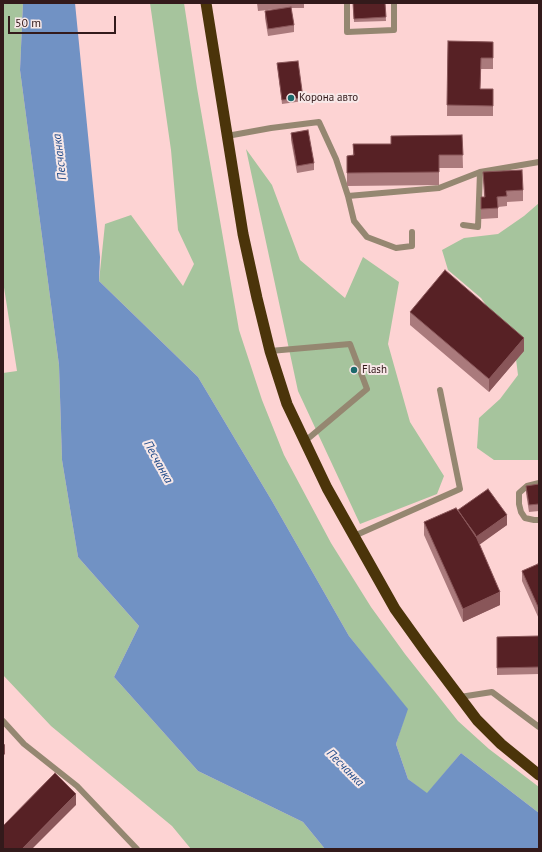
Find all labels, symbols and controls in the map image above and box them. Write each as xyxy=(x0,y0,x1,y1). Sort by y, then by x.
scale bar xyxy=(10,8,118,34)
text: 50 m xyxy=(15,15,41,30)
place label: Корона авто xyxy=(299,91,358,105)
marker: Корона авто xyxy=(286,93,296,103)
water label: Песчанка xyxy=(50,133,70,181)
place label: Flash xyxy=(362,363,387,377)
marker: Flash xyxy=(349,365,359,375)
water label: Песчанка xyxy=(140,438,176,486)
water label: Песчанка xyxy=(323,746,367,790)

